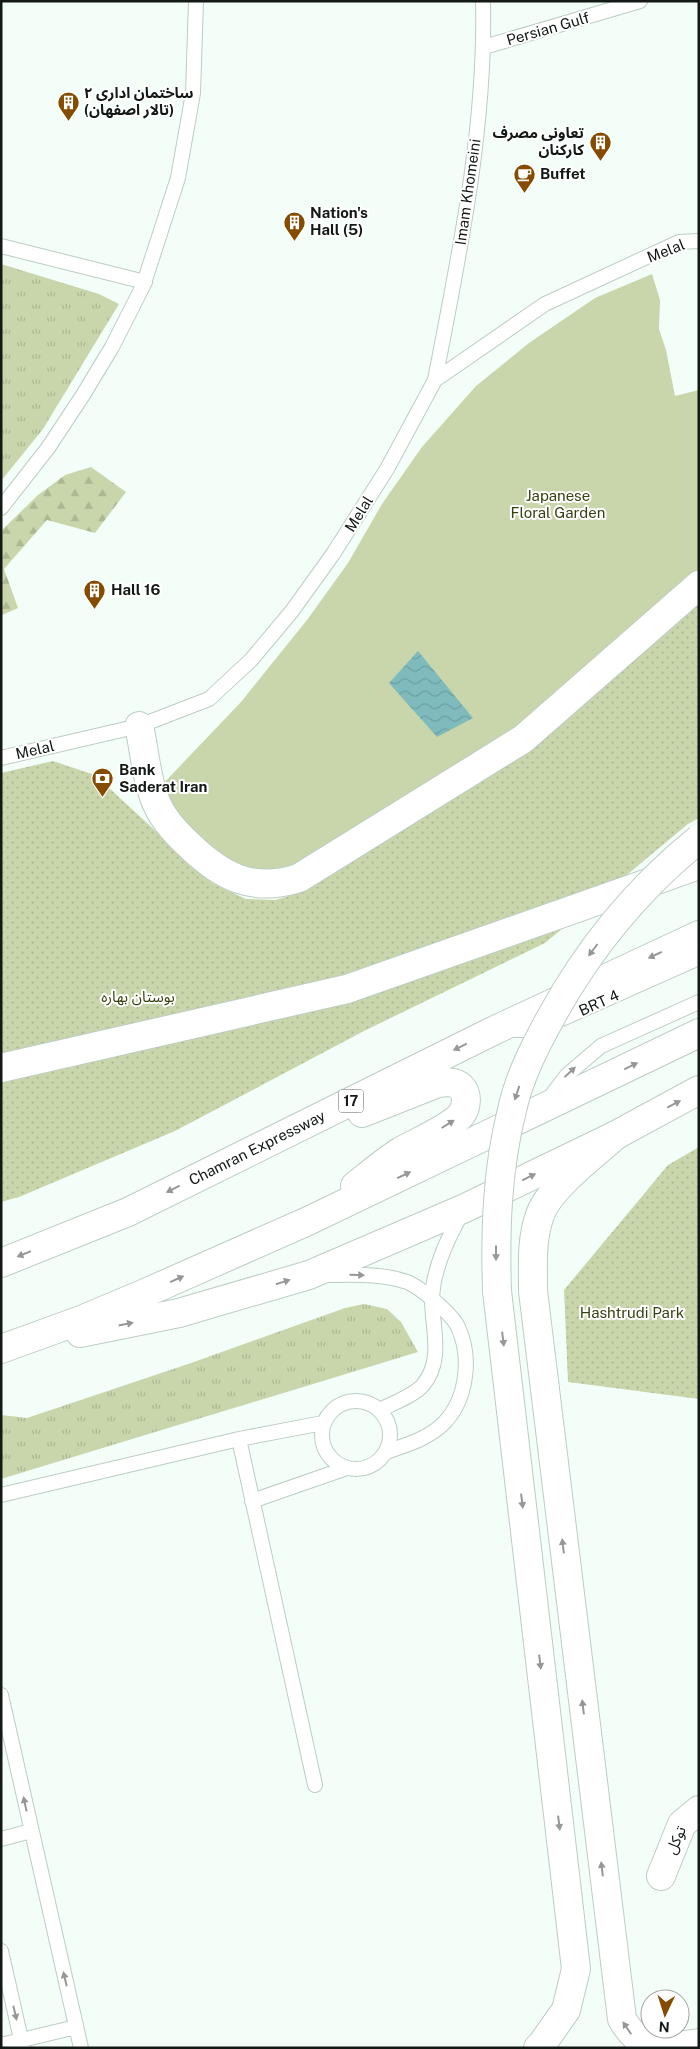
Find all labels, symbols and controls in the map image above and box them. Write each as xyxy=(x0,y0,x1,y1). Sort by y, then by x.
street label: Persian Gulf xyxy=(504,9,591,48)
place label: ساختمان اداری ۲ (تالار اصفهان) xyxy=(84,84,194,119)
building icon: ساختمان اداری ۲ (تالار اصفهان) xyxy=(56,90,80,121)
place label: تعاونی مصرف کارکنان xyxy=(493,124,585,159)
building icon: تعاونی مصرف کارکنان xyxy=(588,130,612,161)
street label: Imam Khomeini xyxy=(452,138,483,246)
cafe icon: Buffet xyxy=(512,162,536,193)
place label: Buffet xyxy=(540,165,586,182)
place label: Nation's Hall (5) xyxy=(310,204,368,238)
building icon: Nation's Hall (5) xyxy=(282,210,306,241)
street label: Melal xyxy=(645,236,687,265)
park label: Japanese Floral Garden xyxy=(511,487,605,521)
street label: Melal xyxy=(341,493,376,535)
building icon: Hall 16 xyxy=(83,578,107,609)
place label: Hall 16 xyxy=(111,581,160,598)
street label: Melal xyxy=(14,737,56,762)
place label: Bank Saderat Iran xyxy=(119,761,208,795)
bank icon: Bank Saderat Iran xyxy=(91,767,115,798)
one-way arrow xyxy=(587,943,598,956)
one-way arrow xyxy=(647,951,662,960)
street label: BRT 4 xyxy=(576,986,622,1019)
park label: بوستان بهاره xyxy=(101,988,175,1006)
one-way arrow xyxy=(453,1044,467,1052)
one-way arrow xyxy=(624,1062,638,1070)
one-way arrow xyxy=(564,1066,576,1078)
one-way arrow xyxy=(512,1086,520,1101)
road number: 17 xyxy=(338,1090,364,1112)
one-way arrow xyxy=(667,1099,681,1108)
street label: Chamran Expressway xyxy=(186,1107,328,1188)
one-way arrow xyxy=(442,1119,455,1129)
one-way arrow xyxy=(397,1171,411,1179)
one-way arrow xyxy=(522,1173,536,1181)
one-way arrow xyxy=(166,1185,180,1193)
one-way arrow xyxy=(492,1246,500,1262)
one-way arrow xyxy=(17,1250,31,1258)
one-way arrow xyxy=(350,1271,366,1279)
one-way arrow xyxy=(170,1275,184,1283)
one-way arrow xyxy=(276,1278,291,1286)
park label: Hashtrudi Park xyxy=(580,1304,684,1321)
one-way arrow xyxy=(119,1319,135,1327)
one-way arrow xyxy=(499,1332,507,1348)
one-way arrow xyxy=(518,1493,526,1509)
one-way arrow xyxy=(559,1538,567,1554)
one-way arrow xyxy=(536,1654,544,1670)
one-way arrow xyxy=(579,1699,587,1715)
one-way arrow xyxy=(21,1796,29,1811)
one-way arrow xyxy=(555,1816,563,1832)
street label: توکل xyxy=(662,1823,690,1857)
one-way arrow xyxy=(598,1860,606,1876)
one-way arrow xyxy=(61,1972,69,1987)
north arrow xyxy=(640,1989,690,2039)
one-way arrow xyxy=(11,2005,19,2020)
text: N xyxy=(658,2019,670,2035)
one-way arrow xyxy=(622,2021,632,2035)

